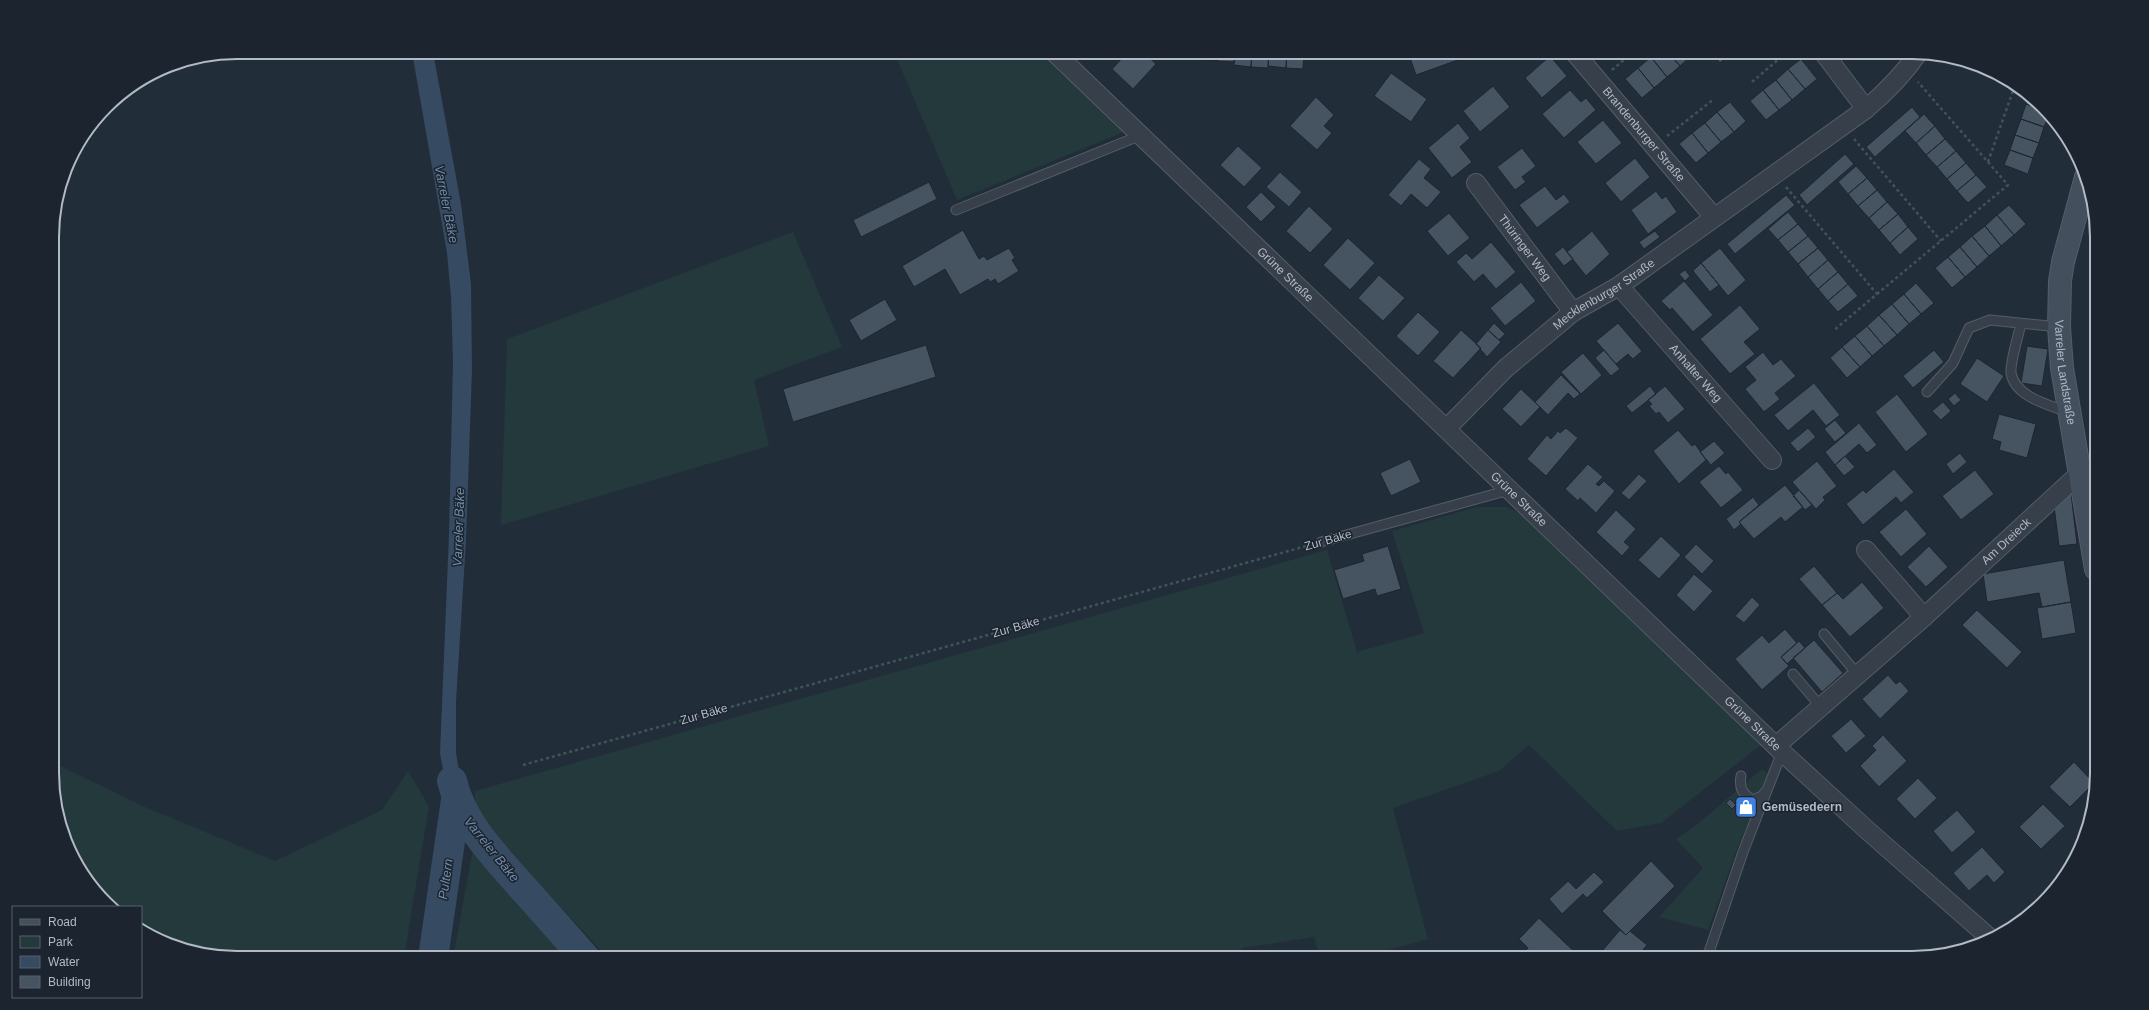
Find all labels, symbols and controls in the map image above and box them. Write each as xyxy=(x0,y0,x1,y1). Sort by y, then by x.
street label: Brandenburger Straße xyxy=(1600,84,1688,185)
water label: Varreler Bäke xyxy=(432,164,461,244)
street label: Thüringer Weg xyxy=(1495,212,1554,284)
street label: Grüne Straße xyxy=(1254,244,1317,305)
street label: Mecklenburger Straße xyxy=(1550,256,1658,333)
street label: Varreler Landstraße xyxy=(2052,320,2079,426)
street label: Anhalter Weg xyxy=(1666,341,1725,405)
street label: Grüne Straße xyxy=(1488,469,1550,530)
water label: Varreler Bäke xyxy=(450,487,467,567)
street label: Am Dreieck xyxy=(1979,514,2034,567)
street label: Zur Bäke xyxy=(1303,526,1354,553)
street label: Zur Bäke xyxy=(991,613,1042,640)
street label: Grüne Straße xyxy=(1721,693,1784,754)
street label: Zur Bäke xyxy=(679,700,730,727)
shop icon: Gemüsedeern xyxy=(1733,794,1759,820)
place label: Gemüsedeern xyxy=(1762,800,1842,814)
water label: Varreler Bäke xyxy=(461,814,522,885)
water label: Pultern xyxy=(435,858,456,901)
legend xyxy=(12,906,142,998)
text: Road xyxy=(48,915,77,929)
text: Park xyxy=(48,935,74,949)
text: Water xyxy=(48,955,80,969)
text: Building xyxy=(48,975,91,989)

